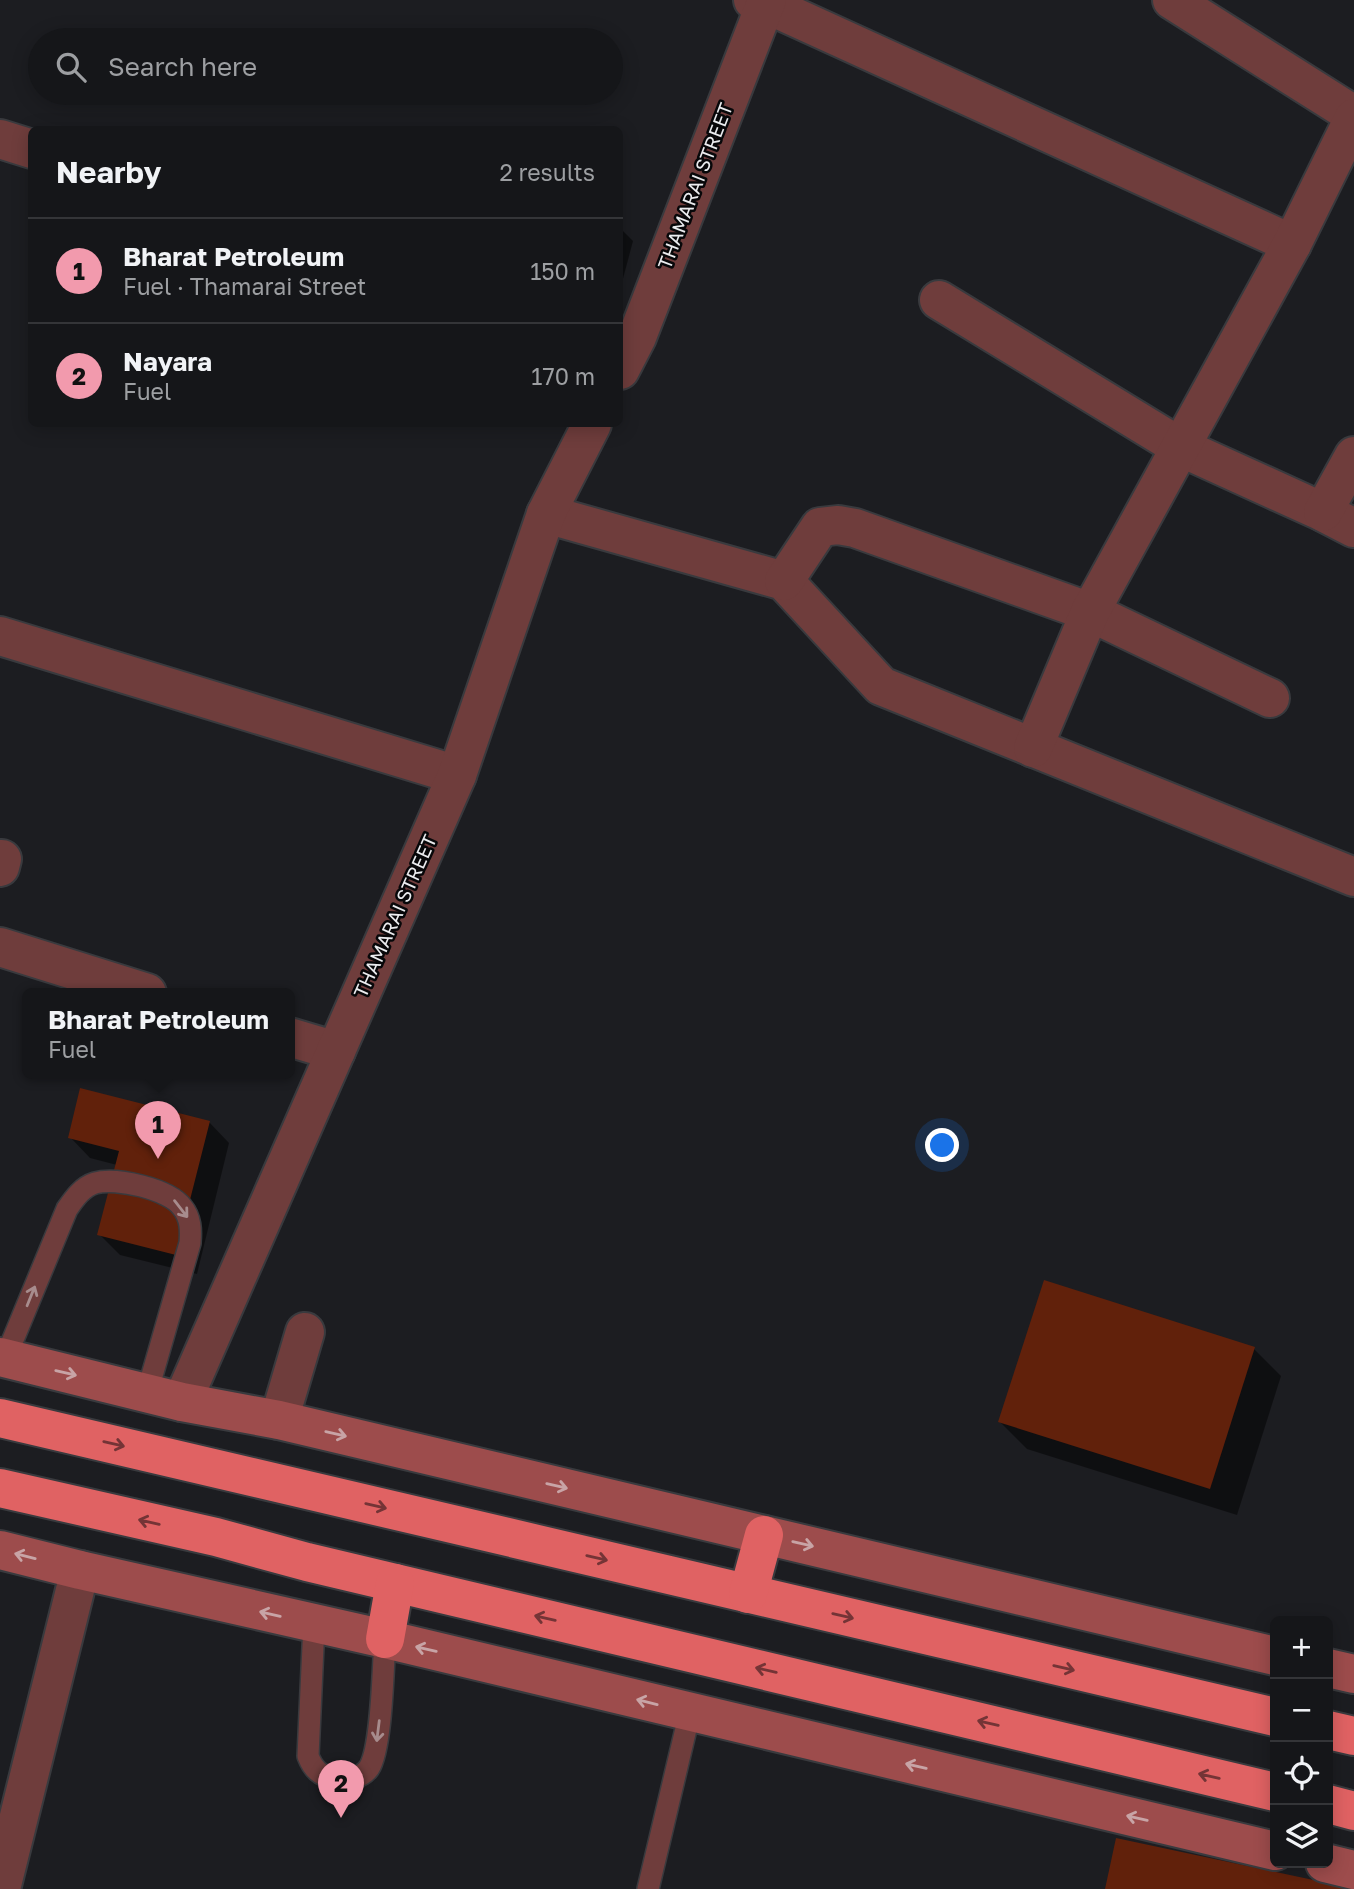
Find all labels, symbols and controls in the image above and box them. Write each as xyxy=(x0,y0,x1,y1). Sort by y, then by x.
search box xyxy=(28,28,623,105)
icon: search xyxy=(52,48,90,86)
text: Search here xyxy=(108,51,257,82)
street label: THAMARAI STREET xyxy=(652,99,737,272)
text: Nearby xyxy=(56,154,161,190)
text: 2 results xyxy=(499,158,595,186)
text: Bharat Petroleum xyxy=(123,241,344,272)
text: 1 xyxy=(73,257,85,285)
text: 150 m xyxy=(530,257,595,285)
text: Fuel · Thamarai Street xyxy=(123,272,366,300)
text: Nayara xyxy=(123,346,212,377)
text: 2 xyxy=(72,362,86,390)
text: 170 m xyxy=(531,362,595,390)
text: Fuel xyxy=(123,377,171,405)
street label: THAMARAI STREET xyxy=(348,830,441,1001)
popup xyxy=(22,988,295,1079)
text: Bharat Petroleum xyxy=(48,1004,269,1035)
text: Fuel xyxy=(48,1035,96,1063)
pin: 1 xyxy=(135,1101,181,1159)
your location xyxy=(925,1128,959,1162)
one-way arrow xyxy=(173,1199,188,1218)
one-way arrow xyxy=(25,1285,38,1307)
one-way arrow xyxy=(54,1367,77,1381)
one-way arrow xyxy=(324,1427,347,1441)
one-way arrow xyxy=(102,1438,125,1452)
one-way arrow xyxy=(546,1480,568,1493)
one-way arrow xyxy=(364,1500,387,1513)
one-way arrow xyxy=(138,1514,161,1528)
one-way arrow xyxy=(791,1538,814,1551)
one-way arrow xyxy=(14,1549,37,1562)
one-way arrow xyxy=(586,1552,608,1565)
one-way arrow xyxy=(259,1607,282,1620)
one-way arrow xyxy=(831,1610,854,1623)
one-way arrow xyxy=(534,1611,557,1624)
map controls xyxy=(1270,1616,1333,1868)
button: + xyxy=(1270,1616,1333,1679)
one-way arrow xyxy=(415,1641,438,1655)
one-way arrow xyxy=(1052,1662,1075,1675)
one-way arrow xyxy=(755,1663,778,1677)
button: − xyxy=(1270,1679,1333,1742)
one-way arrow xyxy=(636,1694,659,1708)
one-way arrow xyxy=(977,1716,1000,1729)
one-way arrow xyxy=(371,1719,384,1742)
button: locate xyxy=(1270,1742,1333,1805)
one-way arrow xyxy=(905,1758,928,1772)
pin: 2 xyxy=(318,1760,364,1818)
one-way arrow xyxy=(1198,1769,1221,1782)
button: layers xyxy=(1270,1805,1333,1868)
one-way arrow xyxy=(1126,1811,1149,1824)

